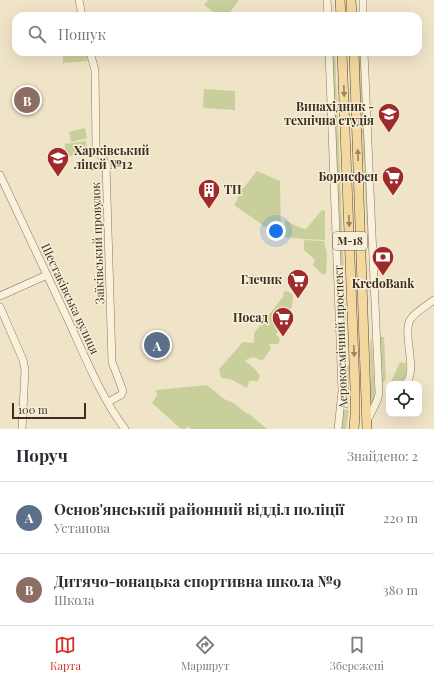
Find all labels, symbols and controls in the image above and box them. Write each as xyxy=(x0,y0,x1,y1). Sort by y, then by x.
search box xyxy=(12,12,422,56)
icon: search xyxy=(26,23,48,45)
text: Пошук xyxy=(58,24,106,44)
pin: B xyxy=(14,85,40,115)
one-way arrow xyxy=(341,85,347,98)
place label: Винахідник - технічна студія xyxy=(284,98,374,128)
school or university icon: Винахідник - технічна студія xyxy=(376,101,402,134)
place label: Харківський ліцей №12 xyxy=(74,142,150,172)
school or university icon: Харківський ліцей №12 xyxy=(45,145,71,178)
one-way arrow xyxy=(354,149,361,161)
supermarket icon: Борисфен xyxy=(380,164,406,197)
place label: Борисфен xyxy=(319,168,378,184)
building icon: ТП xyxy=(196,177,222,210)
place label: ТП xyxy=(224,181,242,197)
street label: Заїківський провулок xyxy=(87,182,107,304)
one-way arrow xyxy=(346,215,352,228)
your location xyxy=(266,221,286,241)
road number: М-18 xyxy=(333,232,367,250)
street label: Шестаківська вулиця xyxy=(38,241,104,357)
bank icon: KredoBank xyxy=(370,244,396,277)
street label: Аерокосмічний проспект xyxy=(329,265,351,410)
supermarket icon: Глечик xyxy=(285,267,311,300)
place label: Глечик xyxy=(241,271,283,287)
place label: KredoBank xyxy=(352,275,415,291)
supermarket icon: Посад xyxy=(270,305,296,338)
place label: Посад xyxy=(233,309,268,325)
pin: A xyxy=(144,330,170,360)
one-way arrow xyxy=(351,345,357,358)
map controls xyxy=(386,381,422,417)
button: locate xyxy=(386,381,422,417)
scale bar xyxy=(12,401,86,420)
text: 100 m xyxy=(18,402,48,417)
text: Поруч xyxy=(16,444,68,466)
text: Знайдено: 2 xyxy=(347,447,418,464)
text: Основ'янський районний відділ поліції xyxy=(54,499,344,519)
text: A xyxy=(25,509,33,526)
text: 220 m xyxy=(383,509,418,526)
text: Установа xyxy=(54,519,110,536)
text: Дитячо-юнацька спортивна школа №9 xyxy=(54,571,341,591)
text: B xyxy=(25,581,33,598)
text: 380 m xyxy=(383,581,418,598)
text: Школа xyxy=(54,591,94,608)
tab: Карта xyxy=(50,634,81,673)
tab: Маршрут xyxy=(181,634,230,673)
tab: Збережені xyxy=(330,634,384,673)

